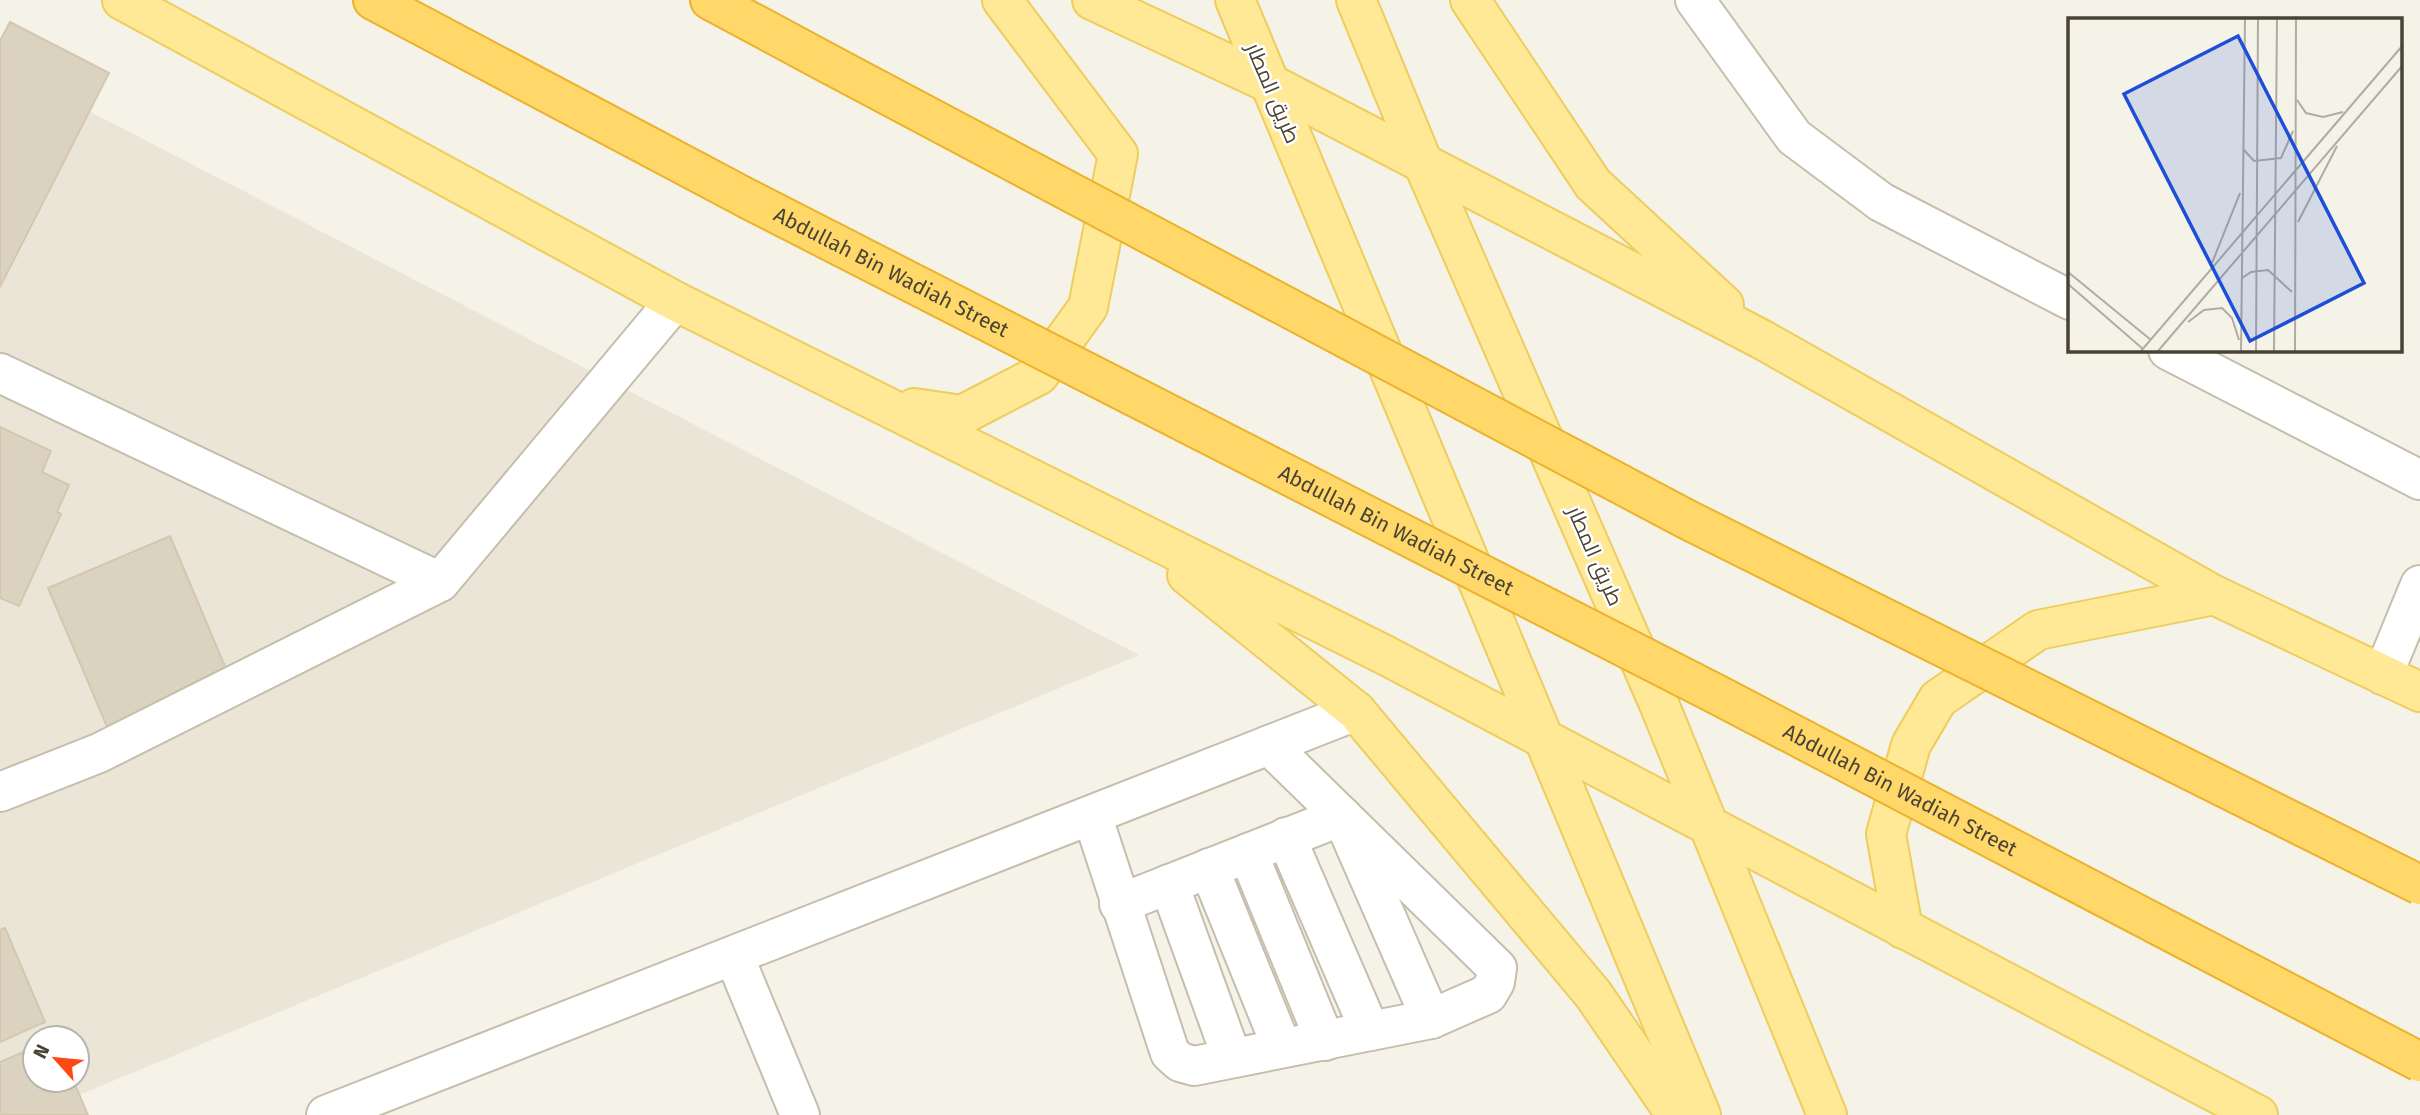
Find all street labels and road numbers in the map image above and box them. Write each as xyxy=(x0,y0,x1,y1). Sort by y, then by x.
street label: طريق المطار xyxy=(1240,38,1306,147)
street label: Abdullah Bin Wadiah Street xyxy=(769,201,1014,343)
street label: Abdullah Bin Wadiah Street xyxy=(1274,460,1518,602)
street label: طريق المطار xyxy=(1561,501,1629,610)
street label: Abdullah Bin Wadiah Street xyxy=(1779,718,2022,862)

